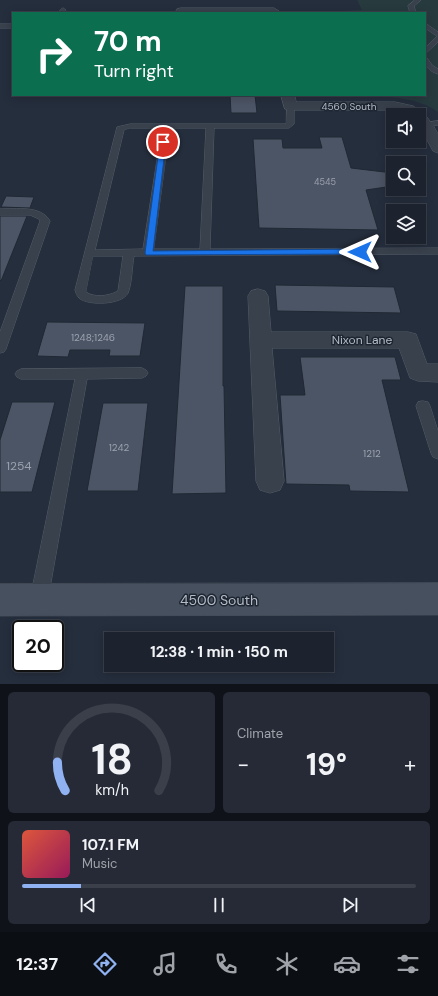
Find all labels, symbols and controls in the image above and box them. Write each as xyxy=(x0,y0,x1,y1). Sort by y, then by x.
text: 70 m xyxy=(94,23,162,60)
icon: right xyxy=(28,28,80,80)
text: Turn right xyxy=(94,59,174,83)
street label: 4560 South xyxy=(321,100,377,113)
map controls xyxy=(386,108,426,244)
button: sound xyxy=(386,108,426,148)
pin xyxy=(146,125,180,159)
icon: arrive xyxy=(152,131,174,153)
button: search xyxy=(386,156,426,196)
house number: 4545 xyxy=(314,176,336,188)
button: layers xyxy=(386,204,426,244)
position arrow xyxy=(339,231,381,273)
house number: 1248;1246 xyxy=(71,331,115,344)
street label: Nixon Lane xyxy=(332,332,392,348)
house number: 1242 xyxy=(109,441,130,454)
house number: 1212 xyxy=(363,447,381,460)
house number: 1254 xyxy=(6,458,32,474)
street label: 4500 South xyxy=(180,591,258,609)
speed limit sign: 20 xyxy=(12,620,64,672)
text: 12:38 · 1 min · 150 m xyxy=(150,642,288,662)
text: Climate xyxy=(237,725,283,742)
text: 18 xyxy=(91,732,132,786)
text: 19° xyxy=(306,745,347,784)
text: − xyxy=(237,750,249,779)
text: + xyxy=(404,750,416,779)
text: km/h xyxy=(95,780,128,798)
text: 107.1 FM xyxy=(82,835,139,855)
text: Music xyxy=(82,855,117,872)
icon: previous xyxy=(77,894,99,916)
icon: pause xyxy=(208,894,230,916)
icon: next xyxy=(339,894,361,916)
icon: directions xyxy=(91,950,119,978)
icon: music xyxy=(151,950,179,978)
icon: phone xyxy=(212,950,240,978)
icon: climate xyxy=(273,950,301,978)
icon: car xyxy=(333,950,361,978)
icon: filters xyxy=(394,950,422,978)
text: 12:37 xyxy=(16,952,58,976)

